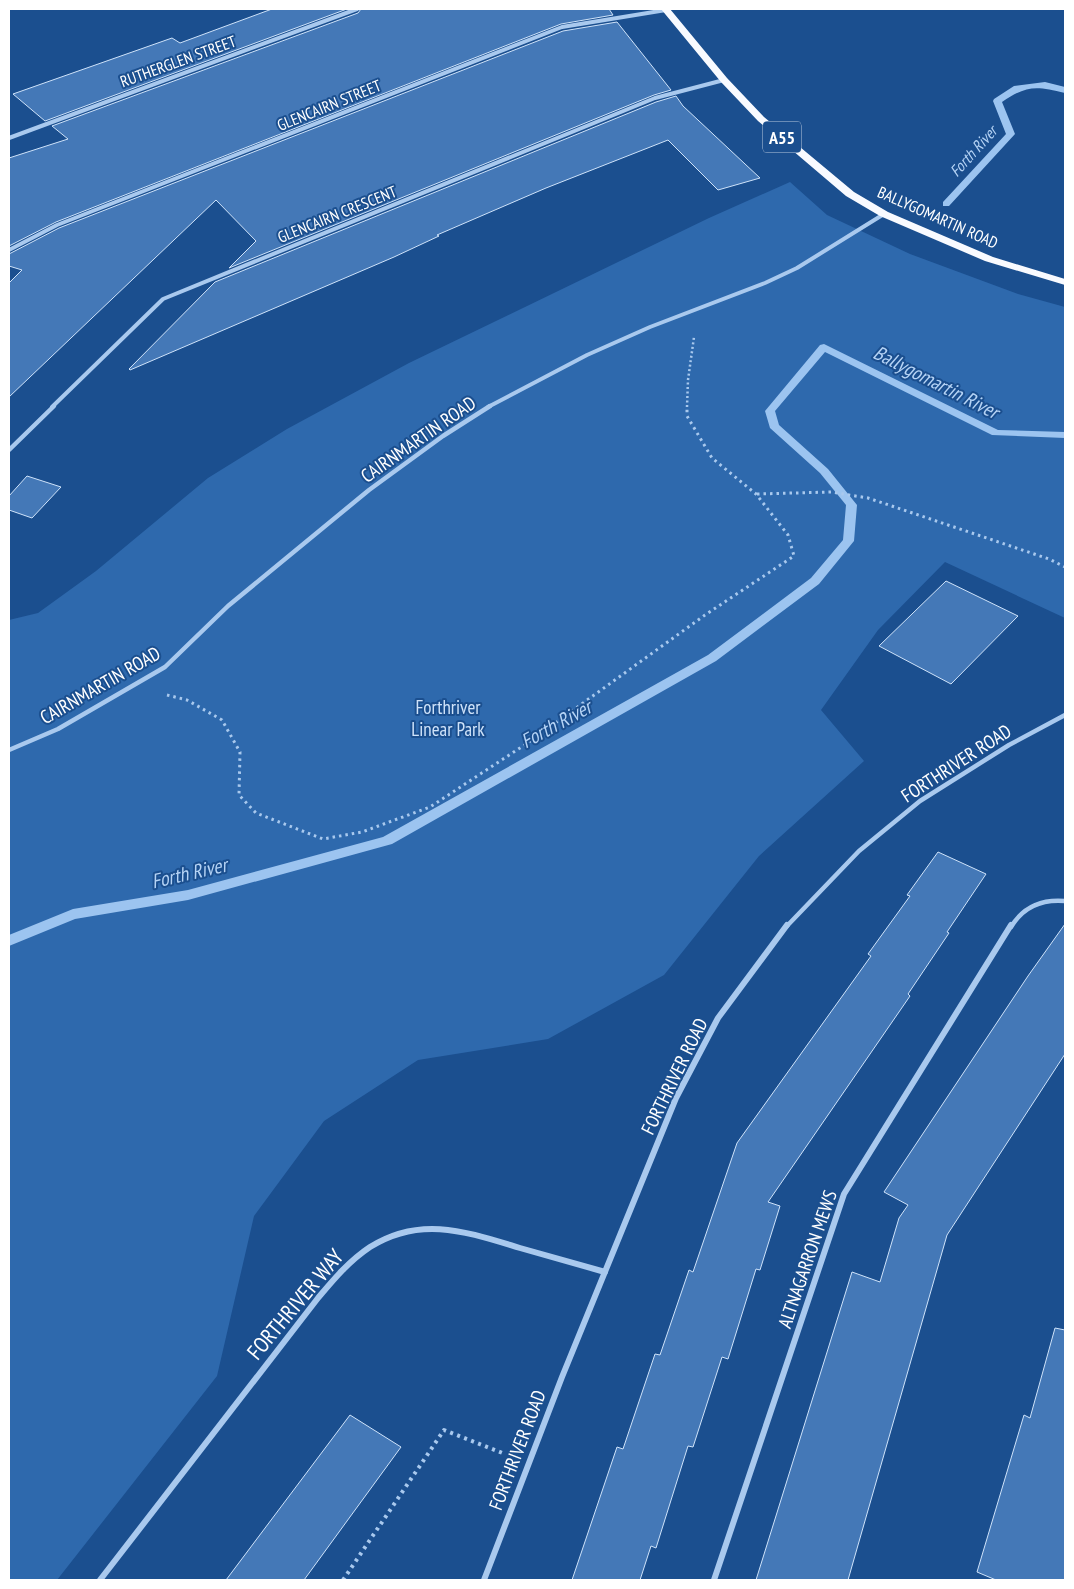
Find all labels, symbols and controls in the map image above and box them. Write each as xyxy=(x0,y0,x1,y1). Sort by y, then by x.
street label: RUTHERGLEN STREET xyxy=(117,31,239,91)
street label: GLENCAIRN STREET xyxy=(274,75,384,135)
water label: Forth River xyxy=(945,120,1003,181)
road number: A55 xyxy=(763,121,801,152)
street label: GLENCAIRN CRESCENT xyxy=(275,181,399,247)
street label: BALLYGOMARTIN ROAD xyxy=(875,182,1001,252)
water label: Ballygomartin River xyxy=(869,339,1005,426)
street label: CAIRNMARTIN ROAD xyxy=(356,390,480,488)
street label: CAIRNMARTIN ROAD xyxy=(36,641,164,729)
water label: Forth River xyxy=(516,693,598,754)
park label: Forthriver Linear Park xyxy=(411,695,485,741)
street label: FORTHRIVER ROAD xyxy=(896,719,1016,807)
water label: Forth River xyxy=(149,851,232,894)
street label: FORTHRIVER ROAD xyxy=(636,1014,712,1138)
street label: ALTNAGARRON MEWS xyxy=(772,1187,842,1331)
street label: FORTHRIVER WAY xyxy=(241,1243,349,1365)
street label: FORTHRIVER ROAD xyxy=(483,1387,551,1513)

